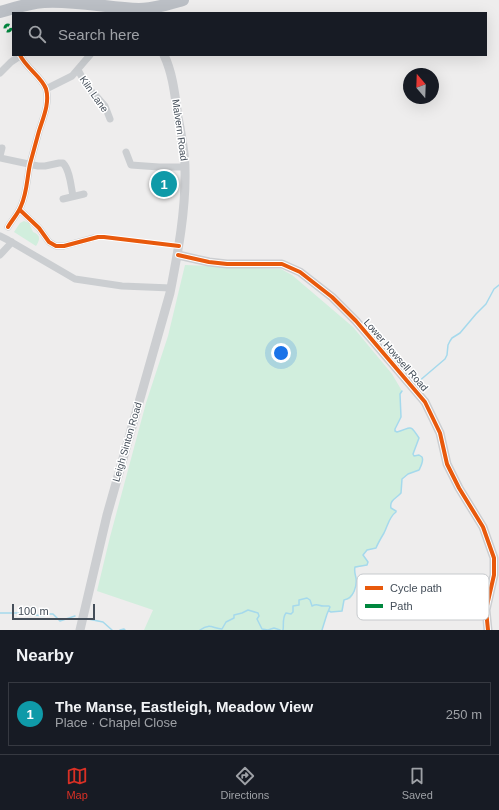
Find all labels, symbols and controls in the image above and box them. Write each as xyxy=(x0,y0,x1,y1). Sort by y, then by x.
search box xyxy=(12,12,487,56)
icon: search xyxy=(26,23,48,45)
text: Search here xyxy=(58,26,140,43)
north arrow xyxy=(403,68,439,104)
street label: Kiln Lane xyxy=(78,74,111,115)
street label: Malvern Road xyxy=(170,98,190,162)
pin: 1 xyxy=(151,169,177,199)
street label: Lower Howsell Road xyxy=(362,317,430,393)
your location xyxy=(271,343,291,363)
street label: Leigh Sinton Road xyxy=(110,401,144,483)
legend xyxy=(357,574,489,620)
text: Cycle path xyxy=(390,582,442,594)
text: Path xyxy=(390,600,413,612)
scale bar xyxy=(12,602,95,621)
text: 100 m xyxy=(18,605,49,617)
text: Nearby xyxy=(16,646,74,665)
text: The Manse, Eastleigh, Meadow View xyxy=(55,698,313,715)
text: 1 xyxy=(26,707,34,722)
text: 250 m xyxy=(446,707,482,722)
text: Place · Chapel Close xyxy=(55,715,177,730)
tab: Map xyxy=(66,765,88,801)
tab: Directions xyxy=(220,765,269,801)
tab: Saved xyxy=(402,765,433,801)

